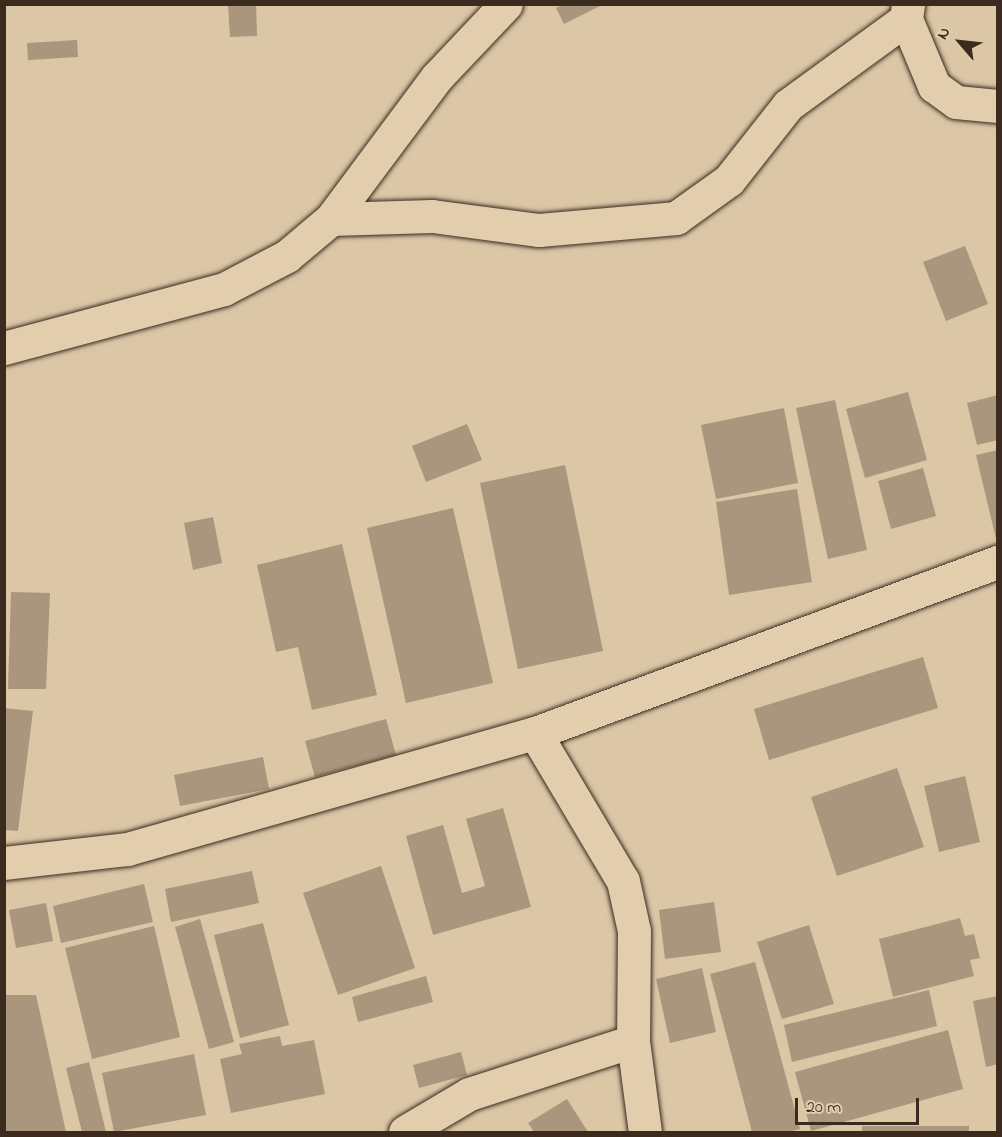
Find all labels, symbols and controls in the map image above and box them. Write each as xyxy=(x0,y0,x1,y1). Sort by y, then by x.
north arrow xyxy=(930,12,990,72)
text: N xyxy=(931,23,957,44)
scale bar xyxy=(798,1086,922,1124)
text: 20 m xyxy=(806,1095,841,1121)

